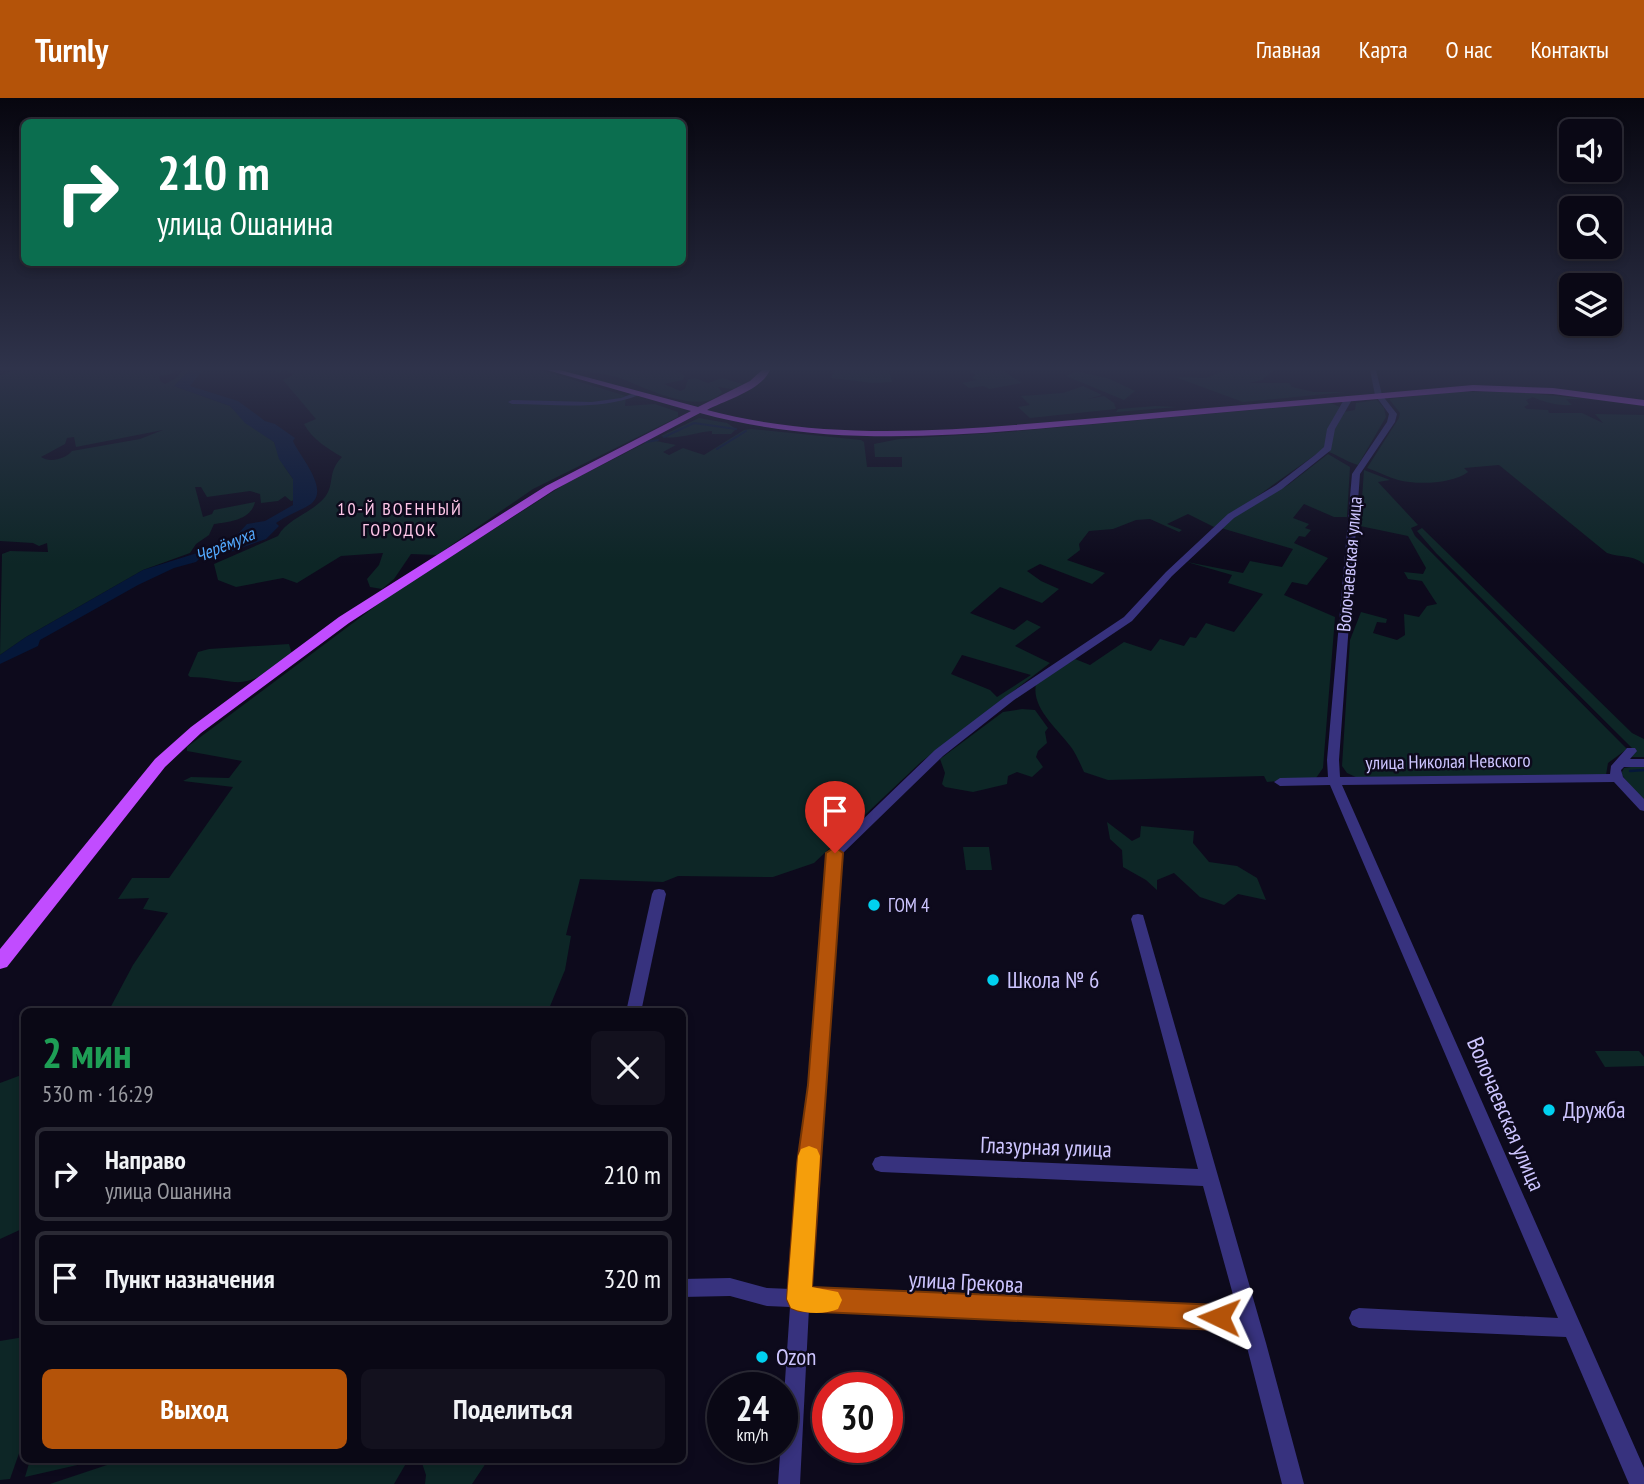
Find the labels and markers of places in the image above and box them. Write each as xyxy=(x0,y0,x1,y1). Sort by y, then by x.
pin xyxy=(805,781,865,853)
place label: ГОМ 4 xyxy=(888,893,930,917)
marker: ГОМ 4 xyxy=(866,897,882,913)
place label: Школа № 6 xyxy=(1007,965,1099,994)
marker: Школа № 6 xyxy=(985,972,1001,988)
place label: Дружба xyxy=(1563,1095,1625,1124)
marker: Дружба xyxy=(1541,1102,1557,1118)
place label: Ozon xyxy=(776,1342,816,1371)
marker: Ozon xyxy=(754,1349,770,1365)

